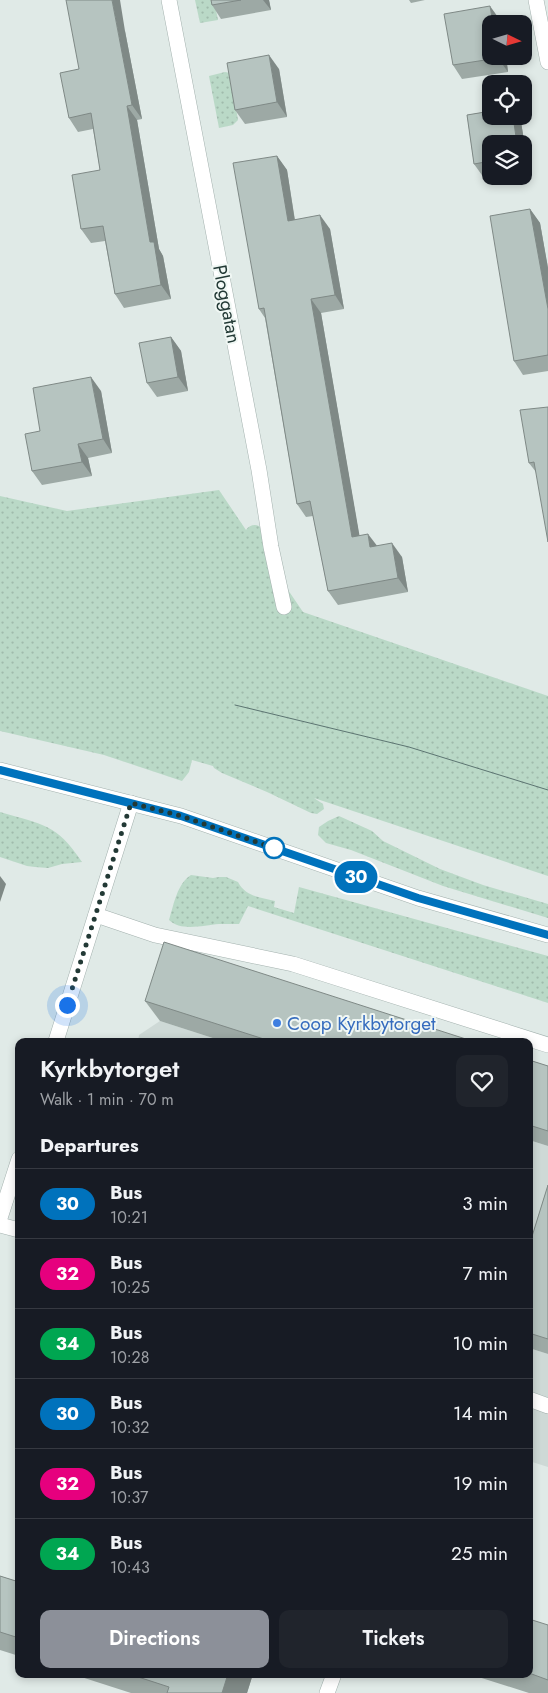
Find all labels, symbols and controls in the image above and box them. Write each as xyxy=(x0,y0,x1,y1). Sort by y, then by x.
north arrow xyxy=(482,15,532,65)
map controls xyxy=(482,15,532,185)
button: locate xyxy=(482,75,532,125)
button: layers xyxy=(482,135,532,185)
street label: Ploggatan xyxy=(206,262,248,346)
unlabelled marker xyxy=(263,837,285,859)
line badge: 30 xyxy=(334,861,378,893)
text: 30 xyxy=(344,864,368,890)
your location xyxy=(55,993,80,1018)
place label: Coop Kyrkbytorget xyxy=(287,1010,436,1037)
marker: Coop Kyrkbytorget xyxy=(271,1017,283,1029)
text: Kyrkbytorget xyxy=(40,1051,179,1086)
button: heart xyxy=(456,1055,508,1107)
text: Walk · 1 min · 70 m xyxy=(40,1088,174,1111)
text: Departures xyxy=(40,1132,139,1159)
text: Bus xyxy=(110,1179,142,1206)
text: 3 min xyxy=(462,1190,508,1217)
text: 30 xyxy=(56,1191,79,1217)
text: 10:21 xyxy=(110,1206,148,1229)
text: Bus xyxy=(110,1249,142,1276)
text: 7 min xyxy=(463,1260,508,1287)
text: 32 xyxy=(56,1261,79,1287)
text: 10:25 xyxy=(110,1276,150,1299)
text: Bus xyxy=(110,1319,142,1346)
text: 10 min xyxy=(453,1330,508,1357)
text: 34 xyxy=(56,1331,79,1357)
text: 10:28 xyxy=(110,1346,149,1369)
text: Bus xyxy=(110,1389,142,1416)
text: 14 min xyxy=(453,1400,508,1427)
text: 30 xyxy=(56,1401,79,1427)
text: 10:32 xyxy=(110,1416,149,1439)
text: Bus xyxy=(110,1459,142,1486)
text: 19 min xyxy=(453,1470,508,1497)
text: 32 xyxy=(56,1471,79,1497)
text: 10:37 xyxy=(110,1486,149,1509)
text: Bus xyxy=(110,1529,142,1556)
text: 25 min xyxy=(451,1540,508,1567)
text: 34 xyxy=(56,1541,79,1567)
text: 10:43 xyxy=(110,1556,150,1579)
button: Directions xyxy=(40,1610,269,1668)
button: Tickets xyxy=(279,1610,508,1668)

